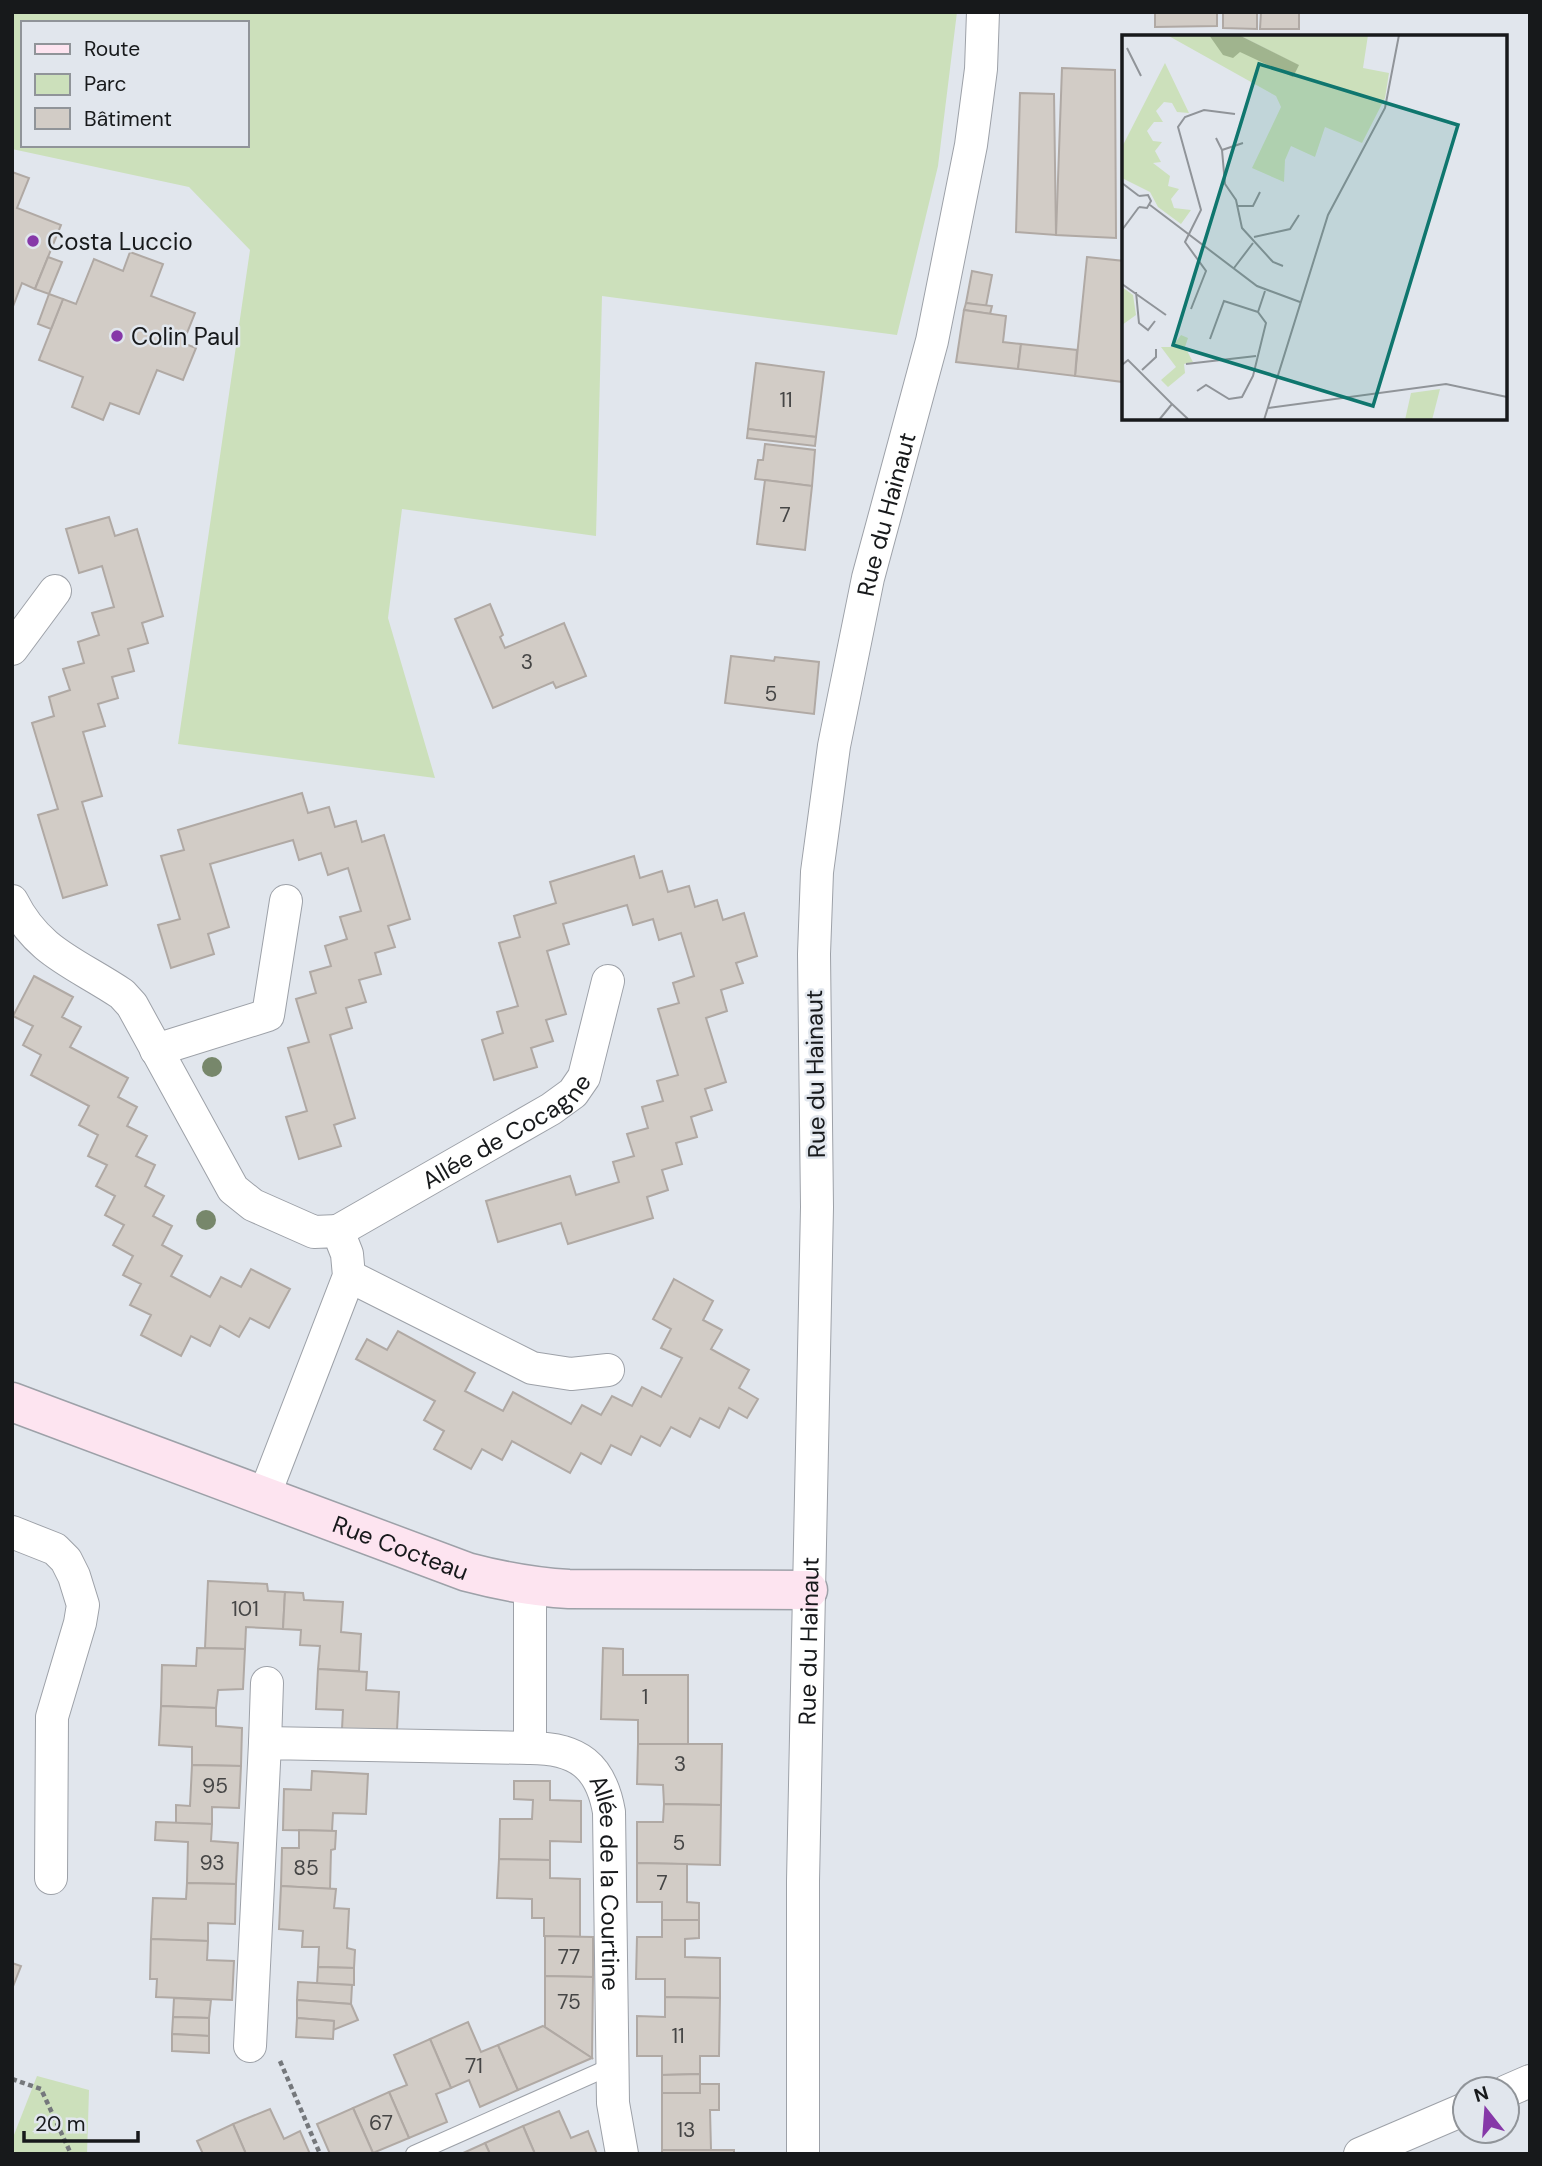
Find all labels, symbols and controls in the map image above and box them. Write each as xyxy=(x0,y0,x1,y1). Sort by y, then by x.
legend xyxy=(21,21,248,147)
text: Route xyxy=(84,35,140,63)
inset map xyxy=(1122,35,1507,420)
text: Parc xyxy=(84,70,127,98)
text: Bâtiment xyxy=(84,105,172,133)
place label: Costa Luccio xyxy=(47,226,193,257)
marker: Costa Luccio xyxy=(25,233,41,249)
place label: Colin Paul xyxy=(131,321,239,352)
marker: Colin Paul xyxy=(109,328,125,344)
house number: 11 xyxy=(779,386,793,414)
street label: Rue du Hainaut xyxy=(849,429,922,599)
house number: 7 xyxy=(779,501,791,529)
house number: 3 xyxy=(521,648,533,676)
house number: 5 xyxy=(765,680,777,708)
street label: Rue du Hainaut xyxy=(798,990,832,1158)
street label: Allée de Cocagne xyxy=(416,1067,597,1195)
street label: Rue Cocteau xyxy=(329,1508,473,1587)
street label: Rue du Hainaut xyxy=(791,1556,825,1726)
house number: 101 xyxy=(231,1595,259,1623)
house number: 1 xyxy=(642,1683,648,1711)
house number: 3 xyxy=(674,1750,686,1778)
street label: Allée de la Courtine xyxy=(583,1769,627,1991)
house number: 95 xyxy=(202,1772,228,1800)
house number: 5 xyxy=(673,1829,685,1857)
house number: 93 xyxy=(199,1849,225,1877)
house number: 85 xyxy=(293,1854,319,1882)
house number: 7 xyxy=(656,1869,668,1897)
house number: 77 xyxy=(558,1943,580,1971)
house number: 75 xyxy=(557,1988,581,2016)
house number: 11 xyxy=(671,2022,685,2050)
house number: 71 xyxy=(465,2052,483,2080)
north arrow xyxy=(1451,2075,1521,2145)
text: N xyxy=(1471,2080,1491,2108)
scale bar xyxy=(24,2100,138,2144)
house number: 67 xyxy=(369,2109,393,2137)
text: 20 m xyxy=(35,2110,86,2138)
house number: 13 xyxy=(677,2116,695,2144)

